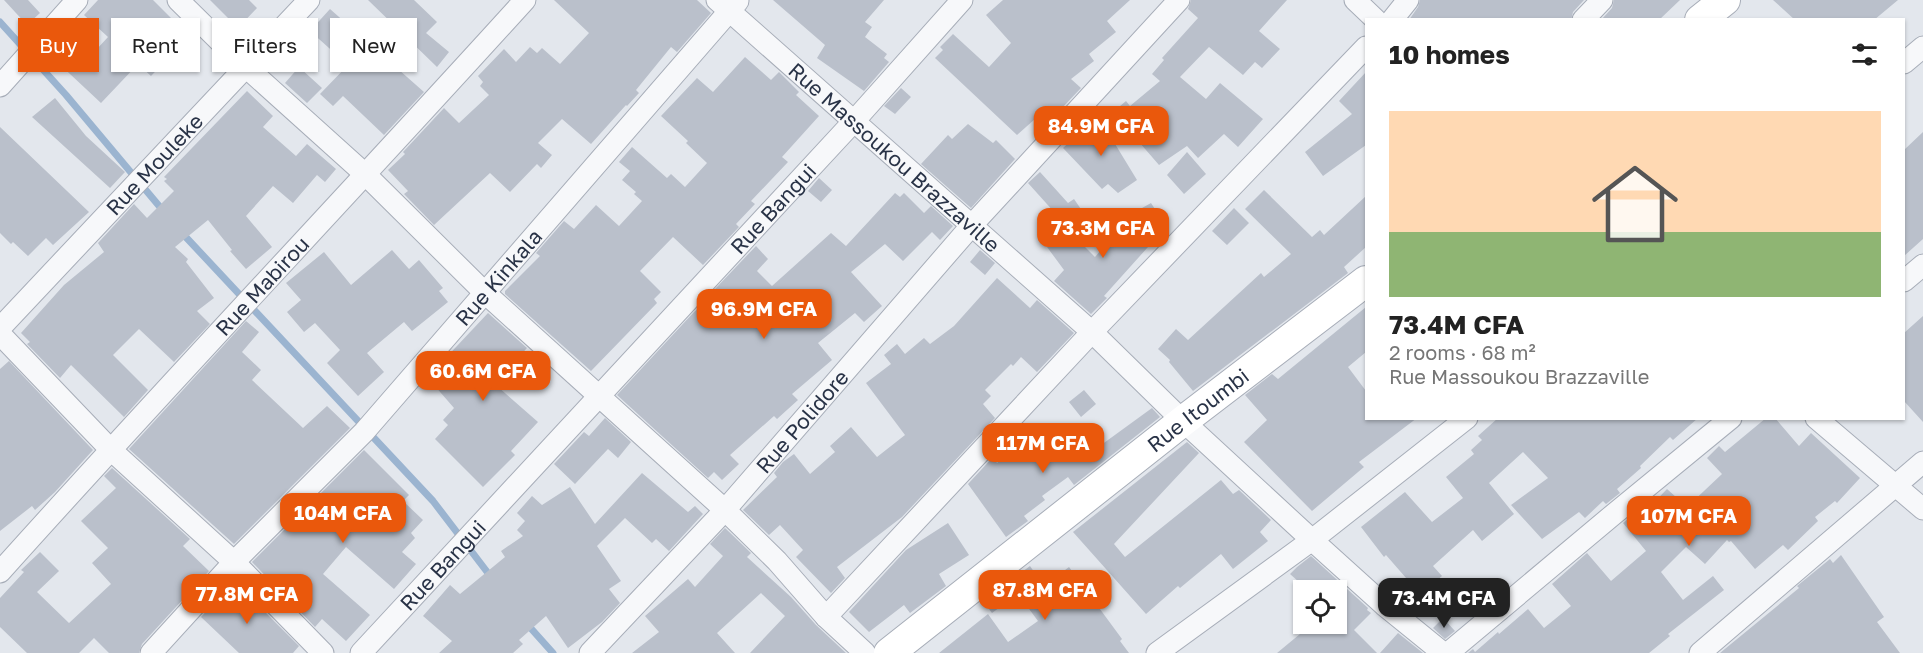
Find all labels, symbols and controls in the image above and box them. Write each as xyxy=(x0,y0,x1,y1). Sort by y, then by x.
chip: Buy xyxy=(18,18,99,72)
chip: Rent xyxy=(111,18,200,72)
chip: Filters xyxy=(212,18,318,72)
chip: New xyxy=(330,18,417,72)
icon: filters xyxy=(1848,38,1881,71)
text: 10 homes xyxy=(1389,39,1510,70)
street label: Rue Massoukou Brazzaville xyxy=(783,57,1005,257)
pin: 84.9M CFA xyxy=(1032,106,1170,157)
street label: Rue Mouleke xyxy=(100,108,208,220)
text: 84.9M CFA xyxy=(1048,113,1154,137)
icon: home xyxy=(1581,150,1689,258)
street label: Rue Bangui xyxy=(725,158,821,259)
pin: 73.3M CFA xyxy=(1034,208,1172,259)
text: 73.3M CFA xyxy=(1051,215,1155,239)
street label: Rue Kinkala xyxy=(449,224,547,331)
street label: Rue Mabirou xyxy=(210,231,314,341)
pin: 96.9M CFA xyxy=(695,289,833,340)
text: 96.9M CFA xyxy=(711,296,817,320)
text: 73.4M CFA xyxy=(1389,309,1524,340)
text: 2 rooms · 68 m² xyxy=(1389,340,1536,364)
pin: 60.6M CFA xyxy=(414,351,552,402)
text: 60.6M CFA xyxy=(430,358,536,382)
street label: Rue Itoumbi xyxy=(1142,363,1254,457)
street label: Rue Polidore xyxy=(750,364,854,478)
text: Rue Massoukou Brazzaville xyxy=(1389,364,1649,388)
pin: 117M CFA xyxy=(981,423,1105,474)
text: 117M CFA xyxy=(996,430,1090,454)
pin: 104M CFA xyxy=(281,493,405,544)
pin: 107M CFA xyxy=(1627,496,1751,547)
text: 104M CFA xyxy=(294,500,392,524)
text: 107M CFA xyxy=(1641,503,1737,527)
street label: Rue Bangui xyxy=(394,514,491,616)
pin: 87.8M CFA xyxy=(976,570,1114,621)
pin: 77.8M CFA xyxy=(178,574,316,625)
text: 87.8M CFA xyxy=(993,577,1098,601)
pin: 73.4M CFA xyxy=(1375,578,1513,629)
map controls xyxy=(1293,580,1347,634)
button: locate xyxy=(1293,580,1347,634)
text: 77.8M CFA xyxy=(195,581,299,605)
text: 73.4M CFA xyxy=(1392,585,1496,609)

